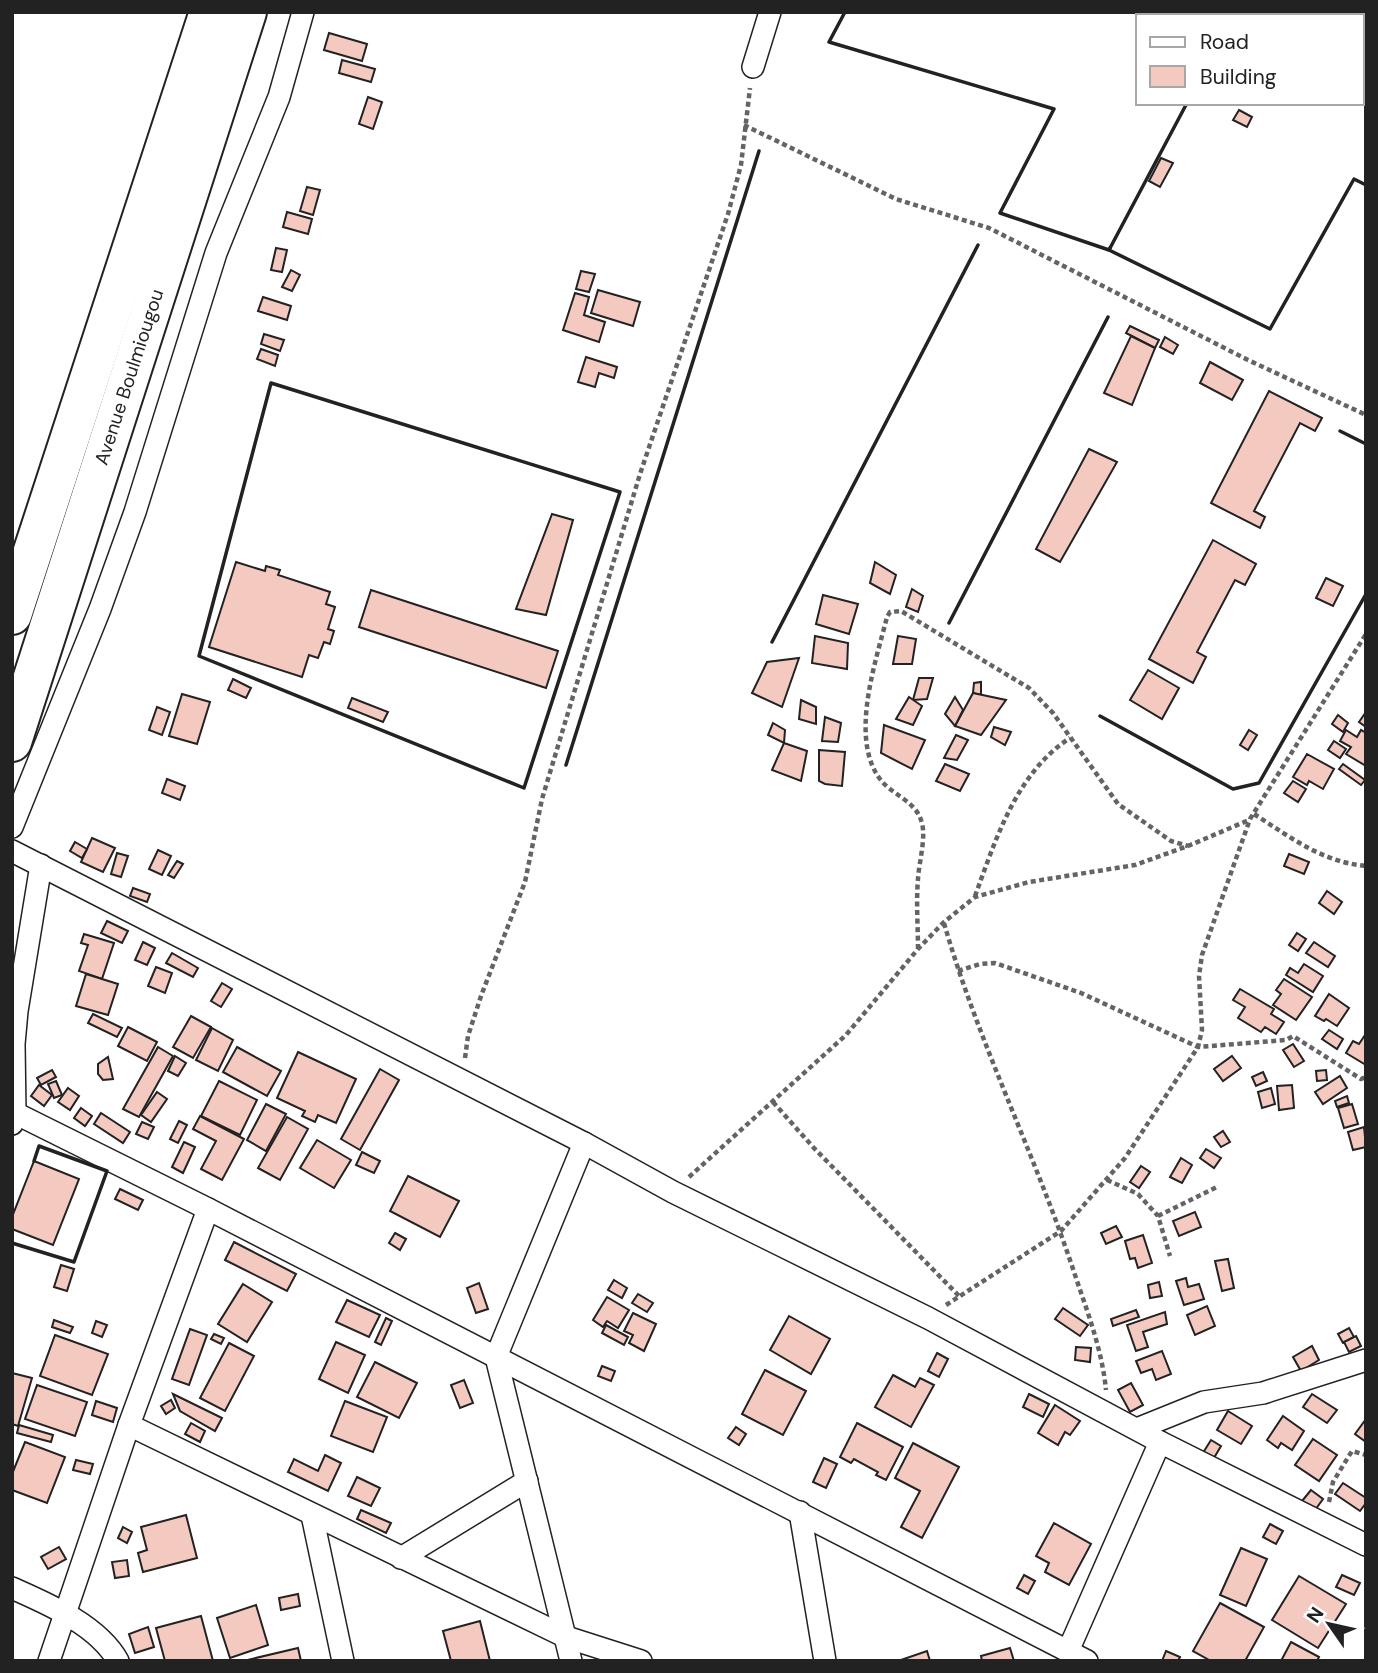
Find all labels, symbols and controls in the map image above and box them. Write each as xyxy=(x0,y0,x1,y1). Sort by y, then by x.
legend xyxy=(1136,14,1364,105)
text: Road xyxy=(1200,28,1249,56)
text: Building xyxy=(1200,63,1277,91)
street label: Avenue Boulmiougou xyxy=(89,286,169,468)
north arrow xyxy=(1294,1589,1364,1659)
text: N xyxy=(1301,1602,1330,1628)

